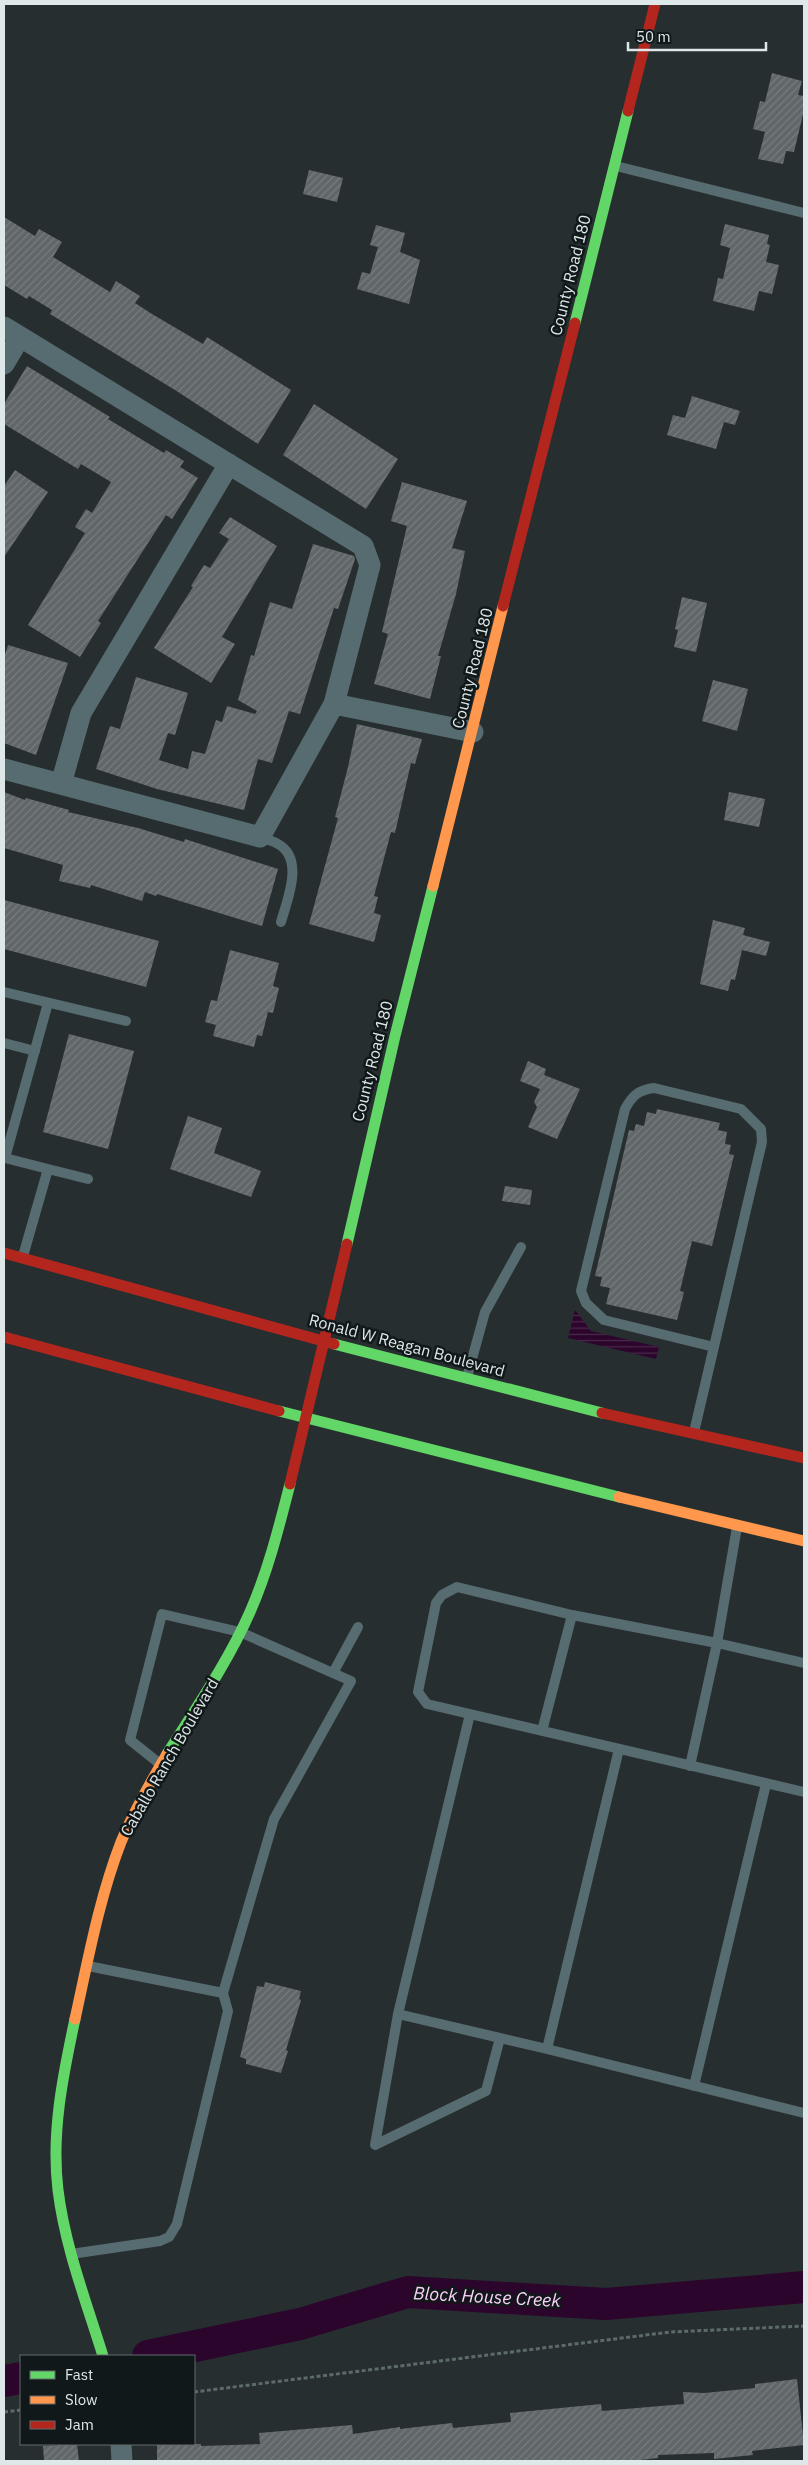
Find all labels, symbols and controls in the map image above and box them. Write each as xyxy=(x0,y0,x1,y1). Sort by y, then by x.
scale bar xyxy=(628,20,766,52)
text: 50 m xyxy=(636,27,671,46)
street label: County Road 180 xyxy=(545,213,595,337)
street label: County Road 180 xyxy=(447,606,497,730)
street label: County Road 180 xyxy=(347,999,397,1123)
street label: Ronald W Reagan Boulevard xyxy=(307,1309,507,1381)
street label: Caballo Ranch Boulevard xyxy=(116,1674,222,1840)
water label: Block House Creek xyxy=(413,2281,562,2312)
legend xyxy=(20,2355,195,2445)
text: Fast xyxy=(65,2365,93,2384)
text: Slow xyxy=(65,2390,98,2409)
text: Jam xyxy=(65,2415,94,2434)

